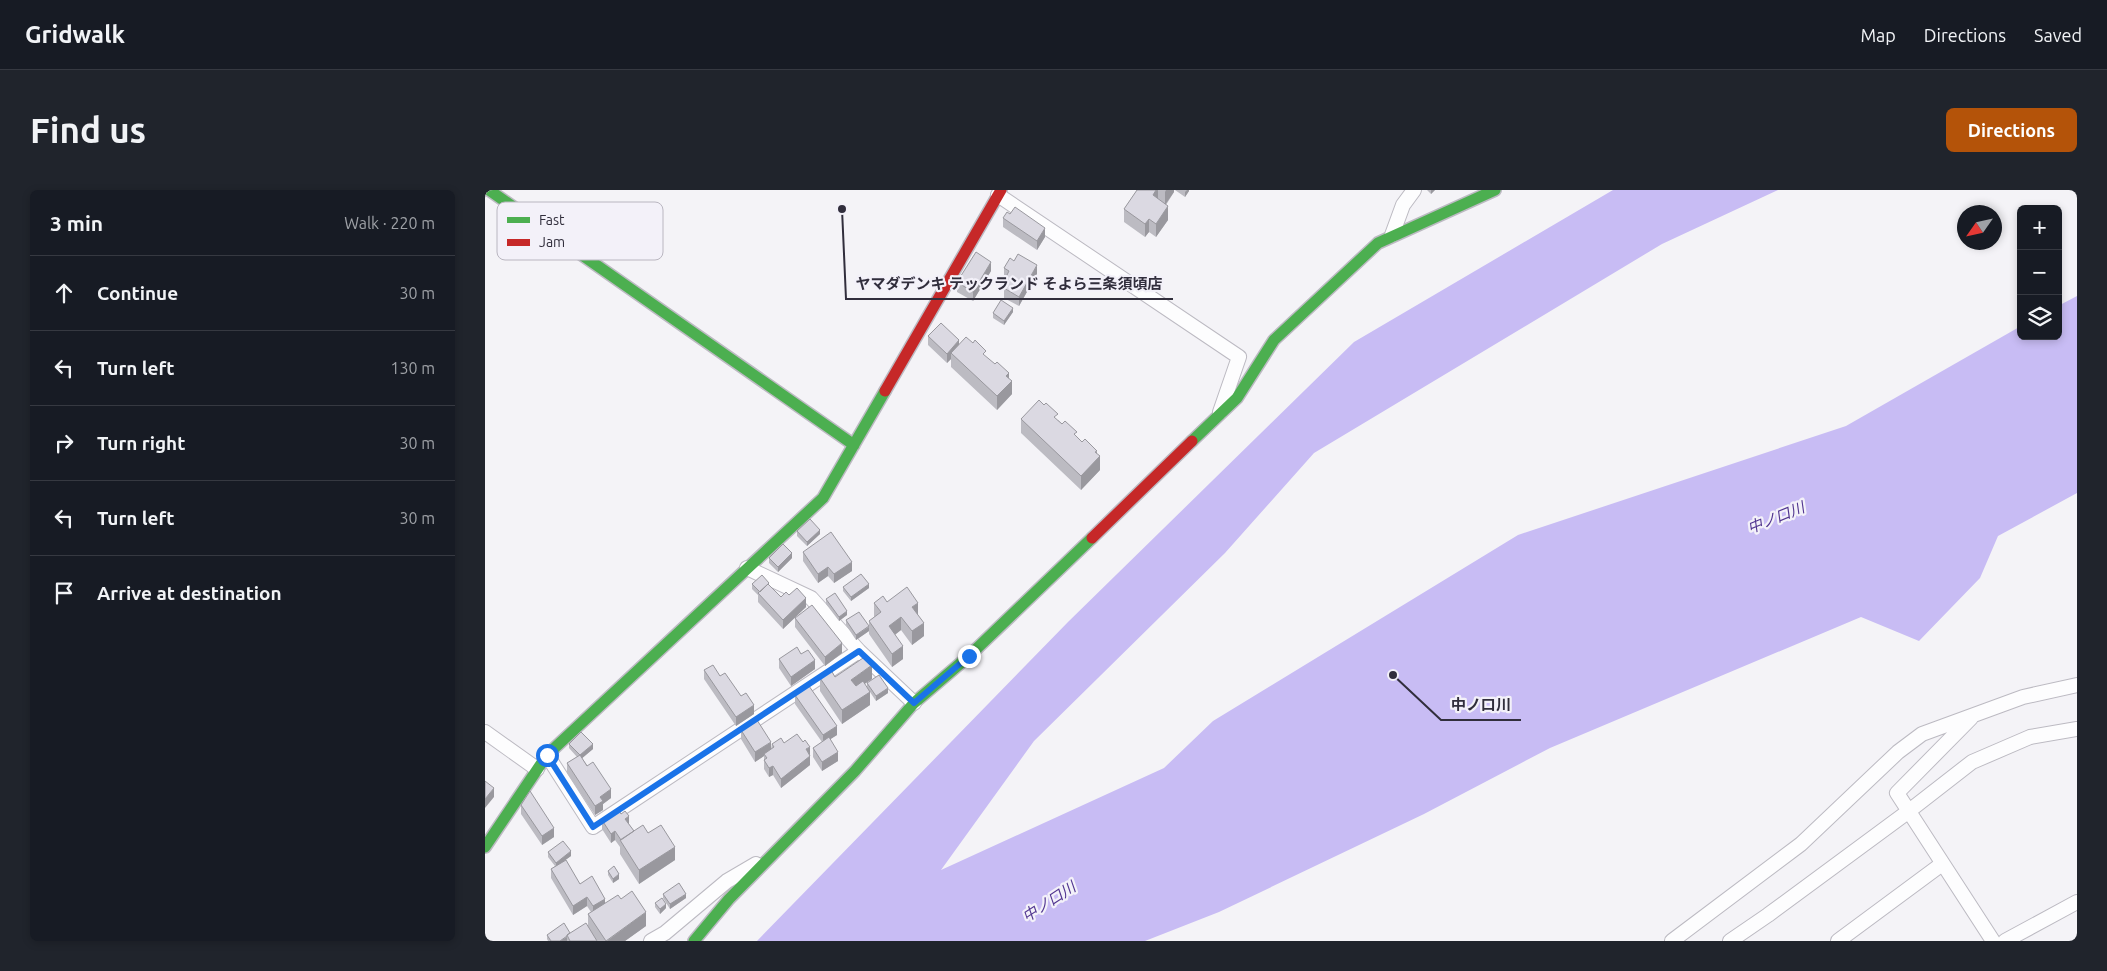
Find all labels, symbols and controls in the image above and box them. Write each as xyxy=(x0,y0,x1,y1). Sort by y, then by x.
text: Gridwalk xyxy=(25,21,125,48)
text: Map xyxy=(1860,25,1896,45)
text: Directions xyxy=(1924,25,2006,45)
text: Saved xyxy=(2034,25,2082,45)
button: Directions xyxy=(1946,108,2077,152)
text: Find us xyxy=(30,110,146,150)
legend xyxy=(497,202,663,260)
north arrow xyxy=(1957,205,2002,250)
map controls xyxy=(2017,205,2062,340)
button: + xyxy=(2017,205,2062,250)
text: 3 min xyxy=(50,211,103,235)
text: Fast xyxy=(539,212,565,228)
text: Walk · 220 m xyxy=(344,214,435,232)
text: Jam xyxy=(539,234,565,250)
button: − xyxy=(2017,250,2062,295)
callout: ヤマダデンキ テックランド そよら三条須頃店 xyxy=(846,269,1173,299)
text: ヤマダデンキ テックランド そよら三条須頃店 xyxy=(855,275,1163,292)
icon: ahead xyxy=(50,279,78,307)
text: Continue xyxy=(97,282,178,304)
text: 30 m xyxy=(399,284,435,302)
button: layers xyxy=(2017,295,2062,340)
icon: left xyxy=(50,354,78,382)
text: Turn left xyxy=(97,357,175,379)
text: 130 m xyxy=(390,359,435,377)
icon: right xyxy=(50,429,78,457)
text: Turn right xyxy=(97,432,185,454)
text: 30 m xyxy=(399,434,435,452)
water label: 中ノ口川 xyxy=(1745,498,1809,537)
icon: left xyxy=(50,504,78,532)
text: Turn left xyxy=(97,507,175,529)
text: 30 m xyxy=(399,509,435,527)
icon: arrive xyxy=(50,579,78,607)
text: Arrive at destination xyxy=(97,582,282,604)
route end xyxy=(958,645,981,668)
callout: 中ノ口川 xyxy=(1441,690,1521,720)
text: 中ノ口川 xyxy=(1451,696,1511,713)
route start xyxy=(536,744,559,767)
water label: 中ノ口川 xyxy=(1019,877,1080,925)

